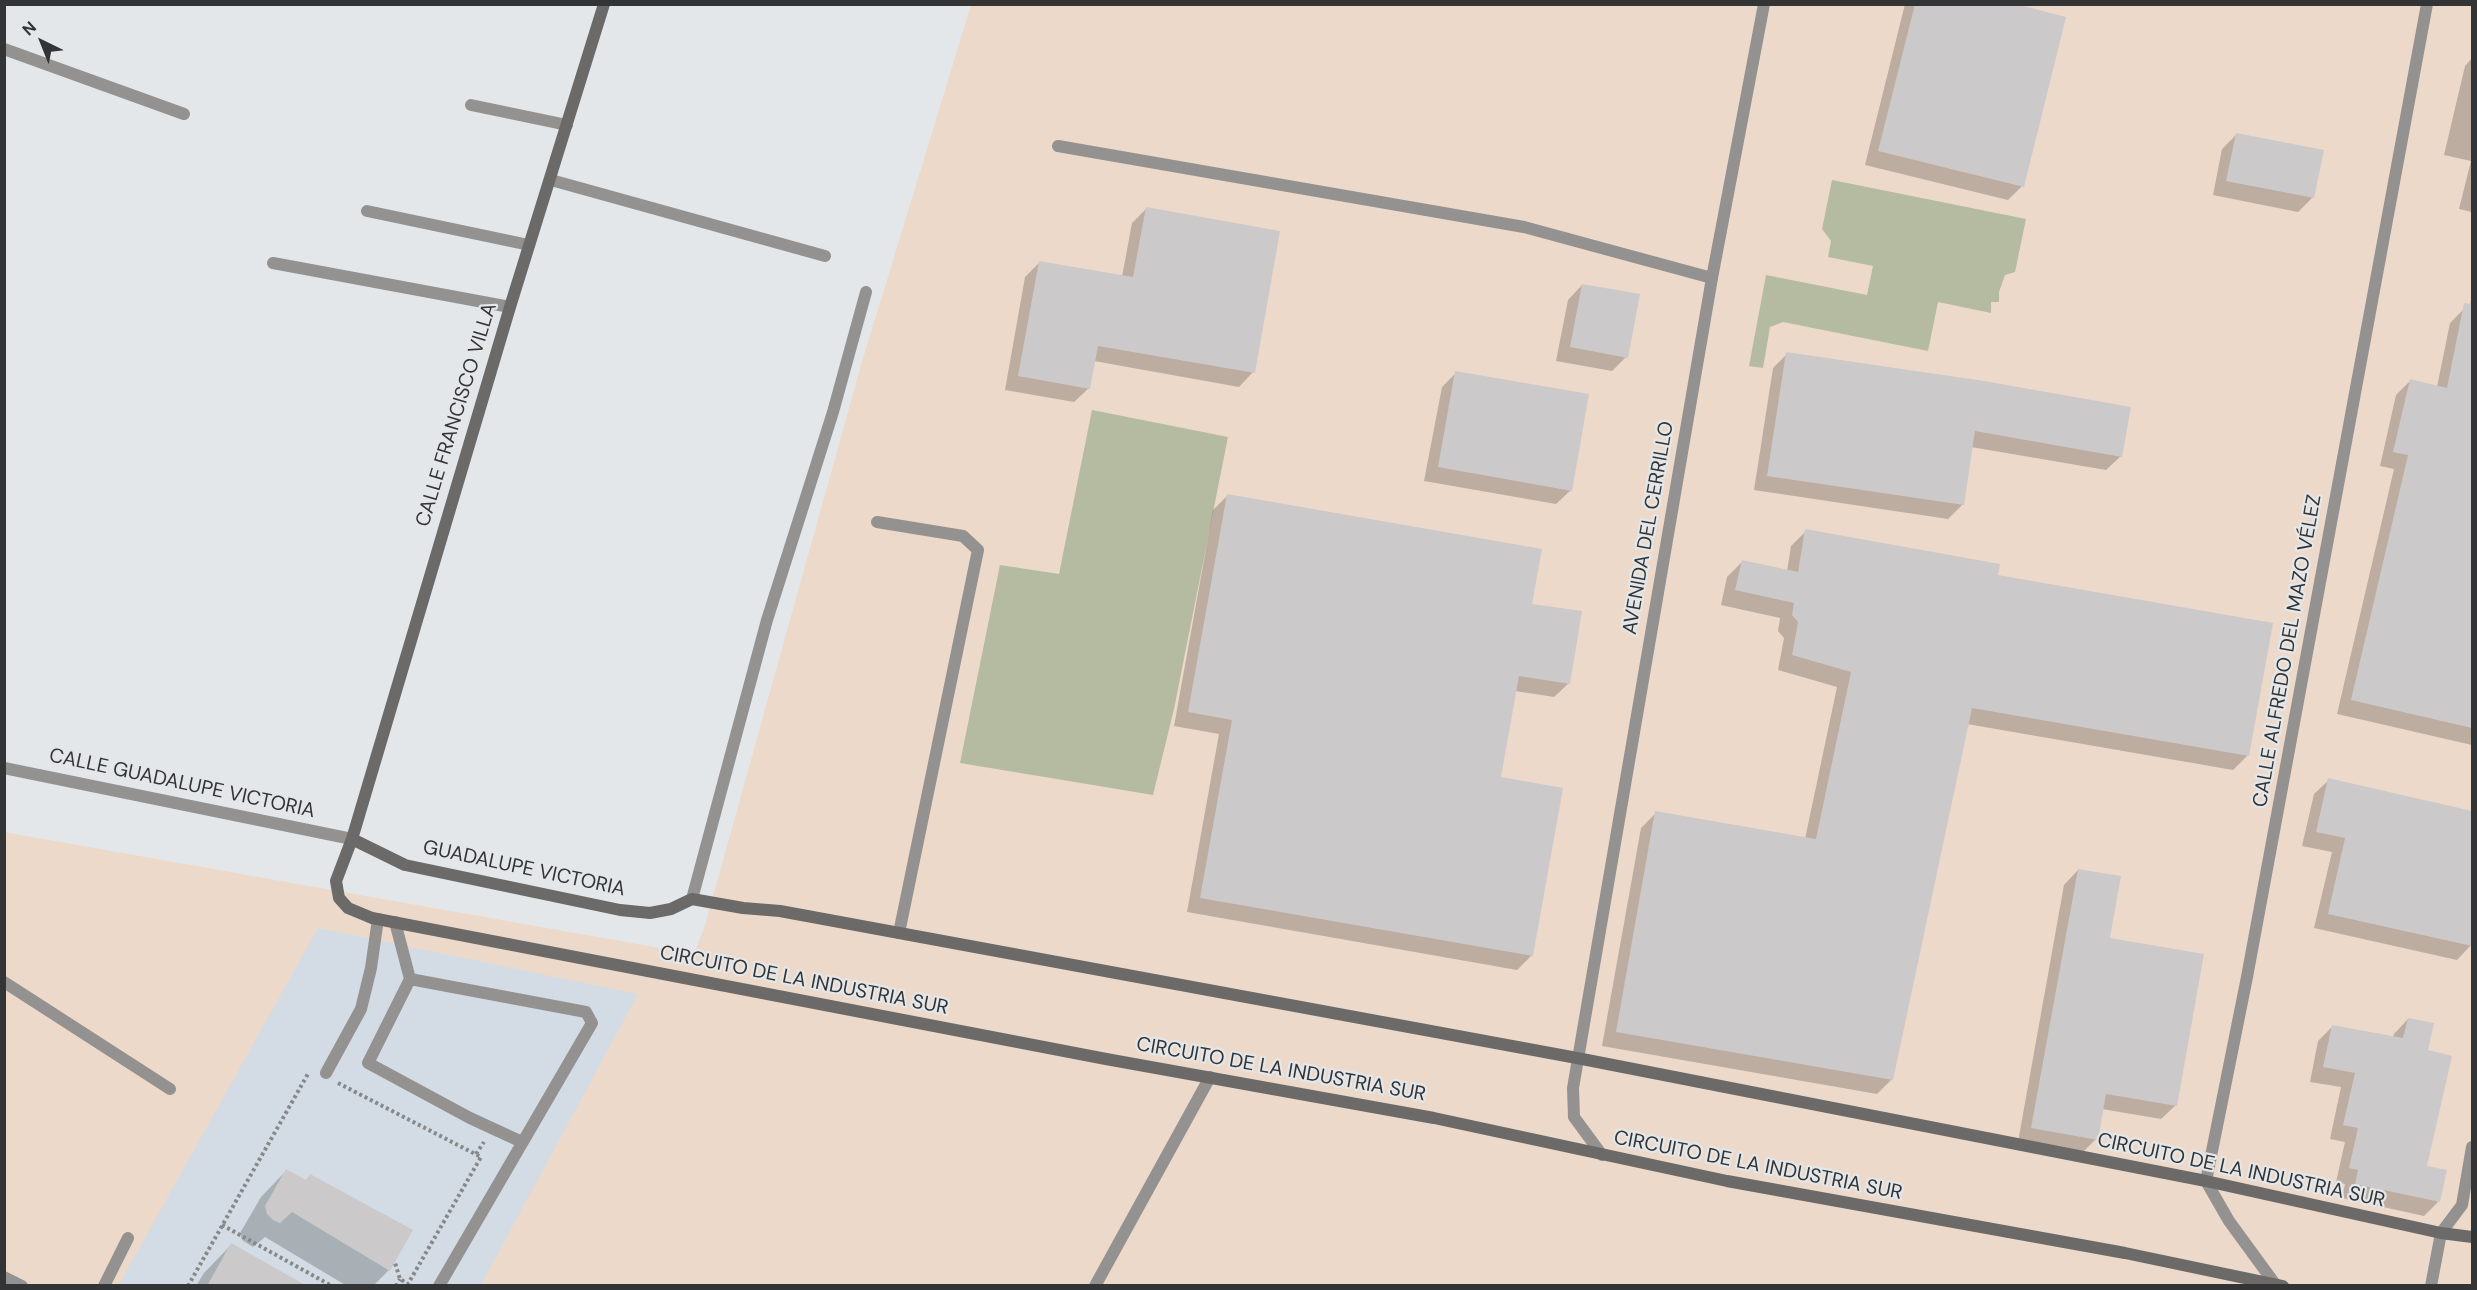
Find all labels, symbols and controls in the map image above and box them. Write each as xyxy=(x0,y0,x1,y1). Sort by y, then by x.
north arrow xyxy=(12,12,72,72)
text: N xyxy=(18,17,41,40)
street label: CALLE FRANCISCO VILLA xyxy=(411,300,503,530)
street label: AVENIDA DEL CERRILLO xyxy=(1618,419,1680,637)
street label: CALLE ALFREDO DEL MAZO VÉLEZ xyxy=(2249,493,2327,809)
street label: CALLE GUADALUPE VICTORIA xyxy=(47,744,317,824)
street label: GUADALUPE VICTORIA xyxy=(421,836,627,902)
street label: CIRCUITO DE LA INDUSTRIA SUR xyxy=(658,941,950,1021)
street label: CIRCUITO DE LA INDUSTRIA SUR xyxy=(1134,1033,1428,1107)
street label: CIRCUITO DE LA INDUSTRIA SUR xyxy=(1612,1126,1904,1206)
street label: CIRCUITO DE LA INDUSTRIA SUR xyxy=(2095,1129,2387,1213)

